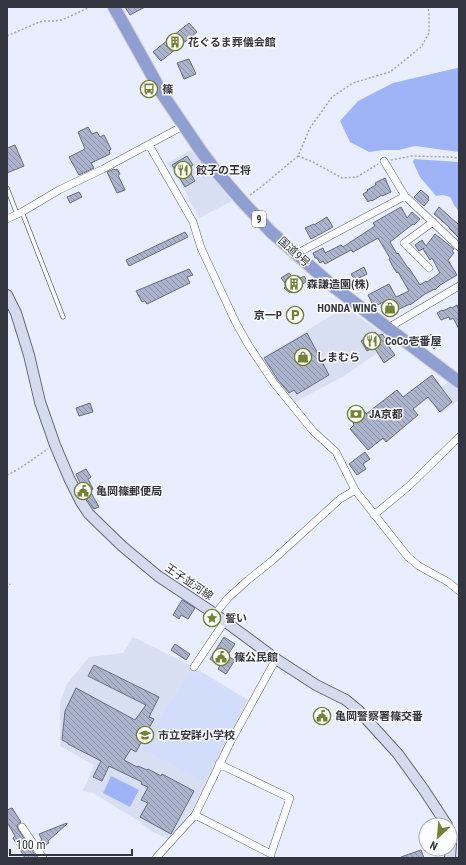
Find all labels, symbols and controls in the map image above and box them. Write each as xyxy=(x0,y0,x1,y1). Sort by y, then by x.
building icon: 花ぐるま葬儀会館 xyxy=(165,32,185,52)
place label: 花ぐるま葬儀会館 xyxy=(188,36,276,49)
bus stop icon: 篠 xyxy=(139,79,159,99)
place label: 篠 xyxy=(162,83,173,96)
restaurant icon: 餃子の王将 xyxy=(173,160,193,180)
place label: 餃子の王将 xyxy=(196,164,251,177)
road number: 9 xyxy=(252,211,266,227)
street label: 国道9号 xyxy=(275,234,313,270)
building icon: 森謙造園(株) xyxy=(284,274,304,294)
place label: 森謙造園(株) xyxy=(307,278,369,291)
shop icon: HONDA WING xyxy=(380,298,400,318)
place label: HONDA WING xyxy=(317,302,377,315)
parking icon: 京一P xyxy=(285,305,305,325)
place label: 京一P xyxy=(254,309,282,322)
restaurant icon: CoCo壱番屋 xyxy=(362,331,382,351)
place label: CoCo壱番屋 xyxy=(385,335,441,348)
shop icon: しまむら xyxy=(293,347,313,367)
place label: しまむら xyxy=(316,351,360,364)
bank icon: JA京都 xyxy=(346,404,366,424)
place label: JA京都 xyxy=(369,408,403,421)
public building icon: 亀岡篠郵便局 xyxy=(73,481,93,501)
place label: 亀岡篠郵便局 xyxy=(96,485,162,498)
street label: 王子並河線 xyxy=(163,561,215,603)
place icon: 誓い xyxy=(202,608,222,628)
place label: 誓い xyxy=(225,612,247,625)
public building icon: 篠公民館 xyxy=(211,647,231,667)
place label: 篠公民館 xyxy=(234,651,278,664)
public building icon: 亀岡警察署篠交番 xyxy=(312,706,332,726)
place label: 亀岡警察署篠交番 xyxy=(335,710,423,723)
school or university icon: 市立安詳小学校 xyxy=(135,725,155,745)
place label: 市立安詳小学校 xyxy=(158,729,235,742)
north arrow xyxy=(418,817,458,857)
scale bar xyxy=(10,831,132,857)
text: 100 m xyxy=(16,838,46,852)
text: N xyxy=(428,838,440,853)

